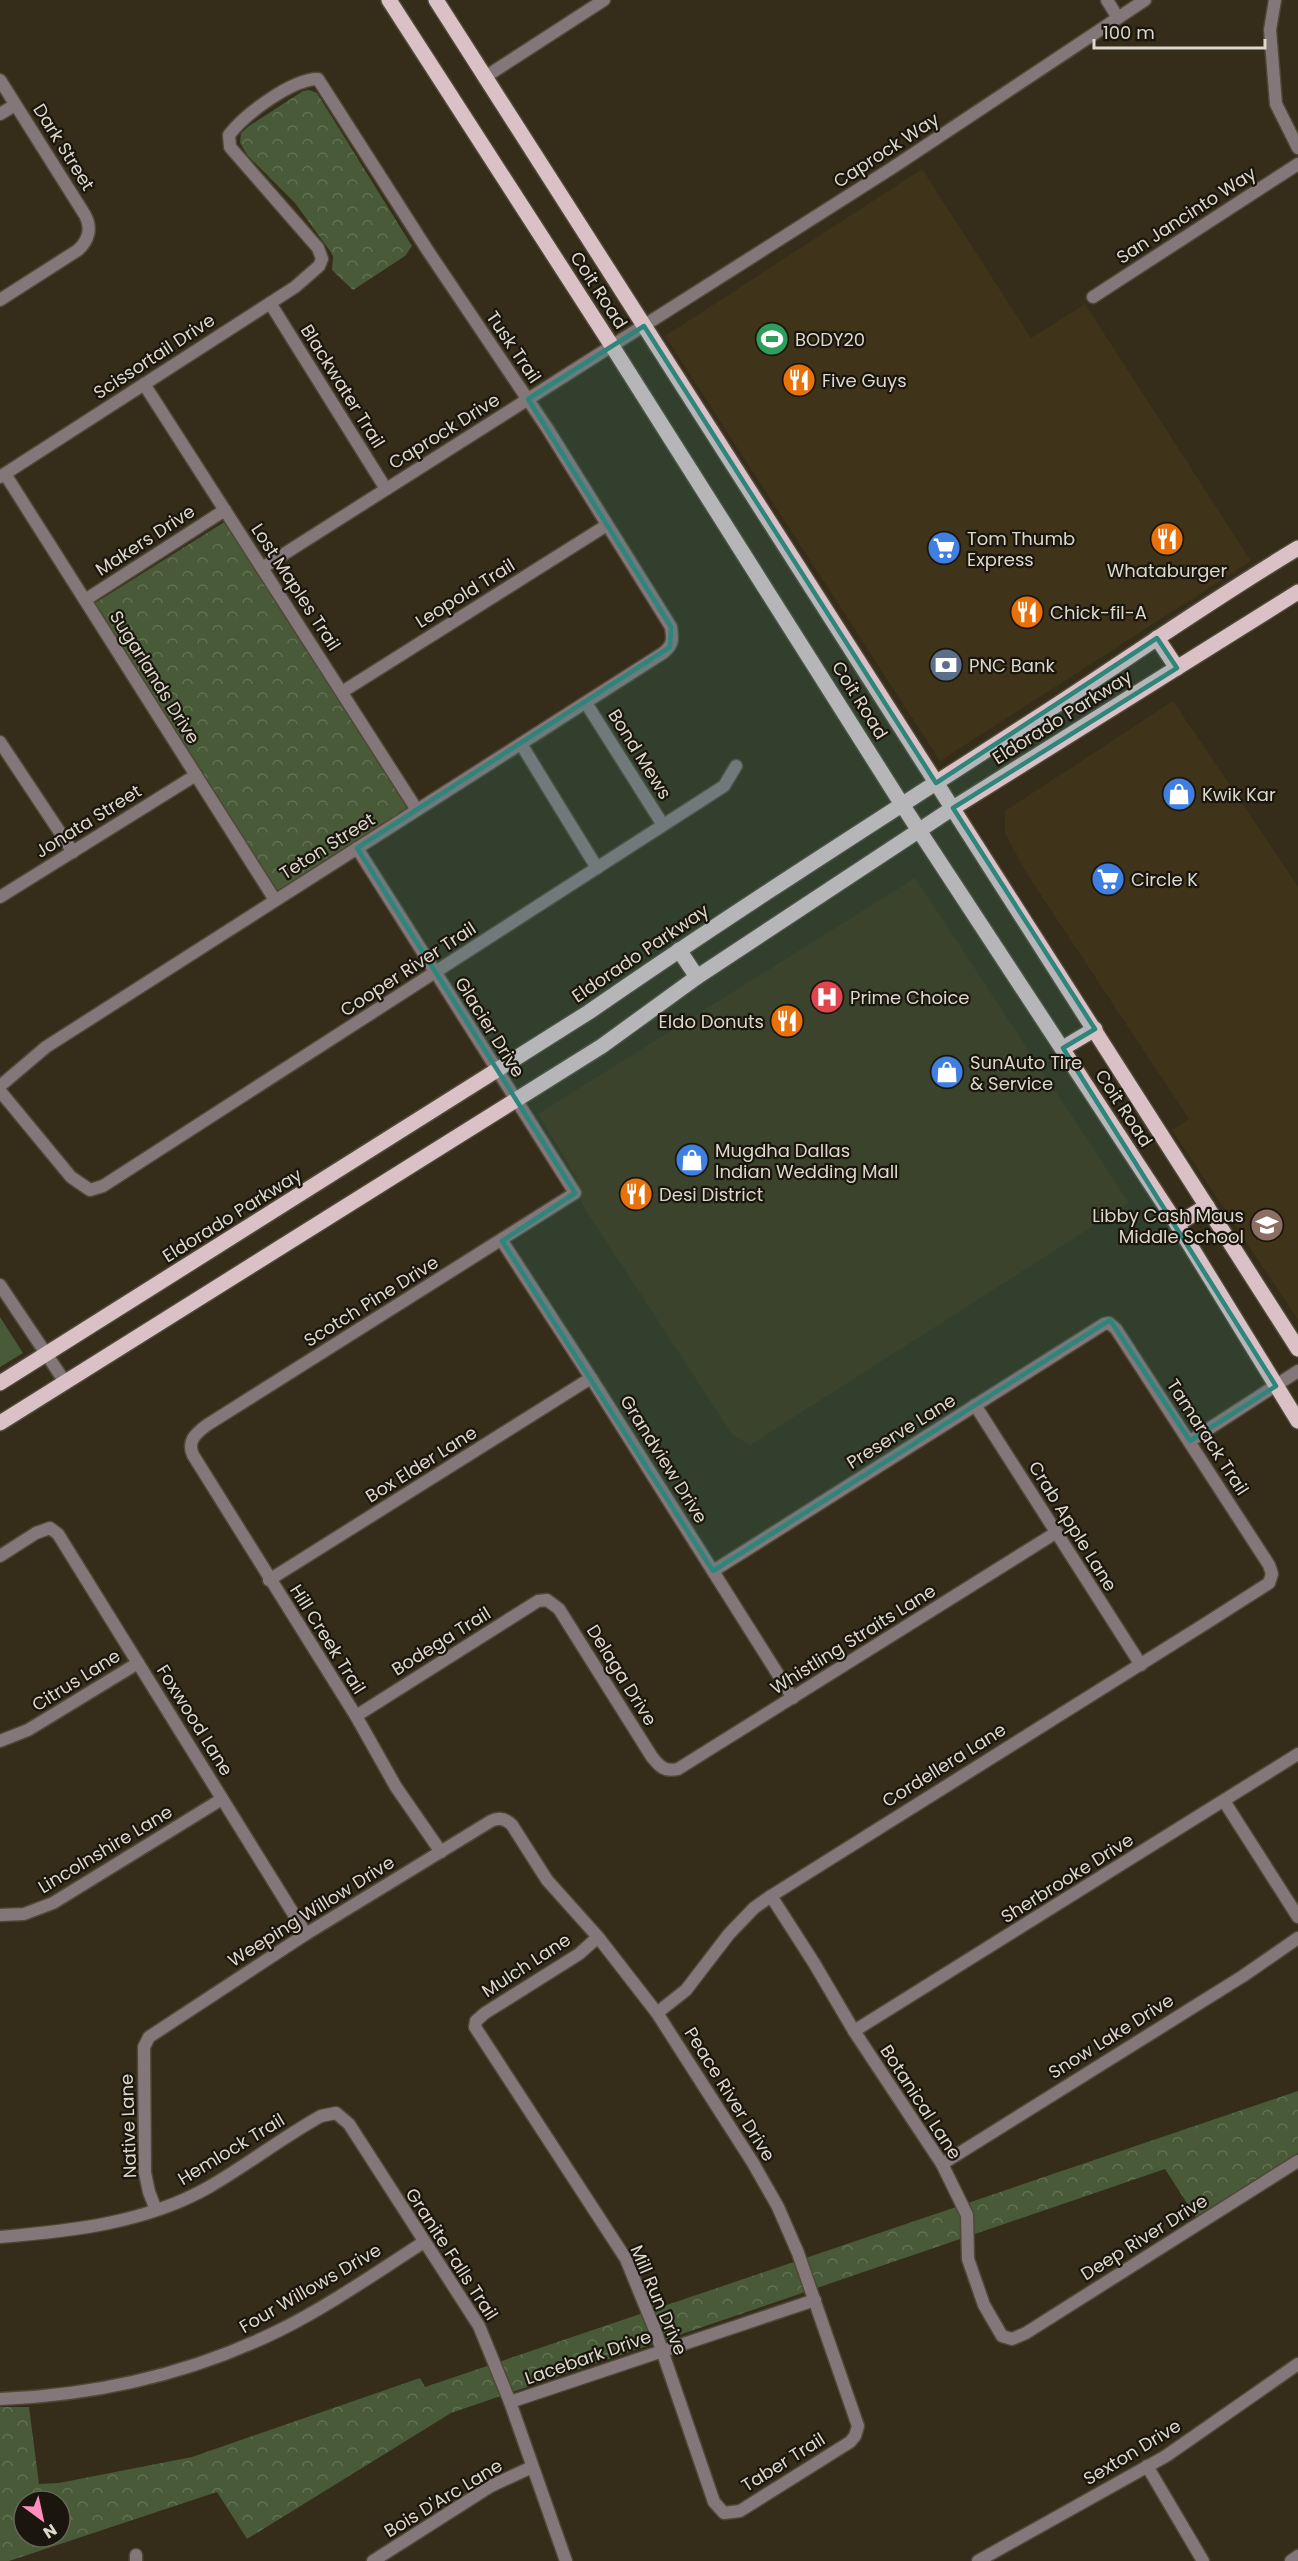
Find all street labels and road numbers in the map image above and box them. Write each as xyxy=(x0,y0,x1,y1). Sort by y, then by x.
street label: Dark Street xyxy=(27,99,101,195)
street label: Caprock Way xyxy=(828,106,944,194)
street label: San Jancinto Way xyxy=(1111,160,1261,270)
street label: Coit Road xyxy=(565,246,633,334)
street label: Tusk Trail xyxy=(481,306,547,388)
street label: Scissortail Drive xyxy=(88,307,220,405)
street label: Blackwater Trail xyxy=(295,319,391,453)
street label: Caprock Drive xyxy=(384,387,504,475)
street label: Makers Drive xyxy=(90,498,200,582)
street label: Lost Maples Trail xyxy=(245,518,347,656)
street label: Leopold Trail xyxy=(410,552,520,634)
street label: Sugarlands Drive xyxy=(104,606,206,748)
street label: Coit Road xyxy=(826,656,894,744)
street label: Eldorado Parkway xyxy=(987,664,1137,770)
street label: Bond Mews xyxy=(602,704,678,804)
street label: Jonata Street xyxy=(30,778,146,864)
street label: Teton Street xyxy=(275,807,379,885)
street label: Eldorado Parkway xyxy=(567,898,713,1008)
street label: Cooper River Trail xyxy=(335,916,481,1022)
street label: Glacier Drive xyxy=(449,972,531,1082)
street label: Coit Road xyxy=(1090,1064,1158,1152)
street label: Eldorado Parkway xyxy=(157,1162,307,1268)
street label: Scotch Pine Drive xyxy=(299,1250,443,1352)
street label: Tamarack Trail xyxy=(1161,1374,1255,1500)
street label: Preserve Lane xyxy=(842,1387,960,1475)
street label: Grandview Drive xyxy=(614,1390,714,1528)
street label: Box Elder Lane xyxy=(360,1420,482,1508)
street label: Crab Apple Lane xyxy=(1023,1456,1123,1596)
street label: Whistling Straits Lane xyxy=(766,1578,940,1700)
street label: Hill Creek Trail xyxy=(284,1579,372,1699)
street label: Bodega Trail xyxy=(387,1601,495,1681)
street label: Delaga Drive xyxy=(581,1620,663,1730)
street label: Citrus Lane xyxy=(27,1643,125,1717)
street label: Foxwood Lane xyxy=(151,1660,239,1780)
street label: Cordellera Lane xyxy=(877,1717,1011,1813)
street label: Lincolnshire Lane xyxy=(33,1799,177,1899)
street label: Sherbrooke Drive xyxy=(996,1827,1138,1929)
street label: Weeping Willow Drive xyxy=(223,1850,399,1972)
street label: Mulch Lane xyxy=(477,1927,575,2003)
street label: Snow Lake Drive xyxy=(1044,1987,1178,2085)
street label: Peace River Drive xyxy=(679,2022,781,2166)
street label: Botanical Lane xyxy=(875,2040,967,2164)
street label: Native Lane xyxy=(114,2073,142,2179)
street label: Hemlock Trail xyxy=(173,2107,289,2191)
street label: Granite Falls Trail xyxy=(400,2183,504,2325)
street label: Deep River Drive xyxy=(1076,2188,1212,2286)
street label: Four Willows Drive xyxy=(234,2237,386,2339)
street label: Mill Run Drive xyxy=(625,2241,693,2359)
street label: Lacebark Drive xyxy=(521,2324,655,2390)
street label: Sexton Drive xyxy=(1078,2413,1186,2491)
street label: Taber Trail xyxy=(736,2426,830,2498)
street label: Bois D'Arc Lane xyxy=(379,2453,507,2543)

